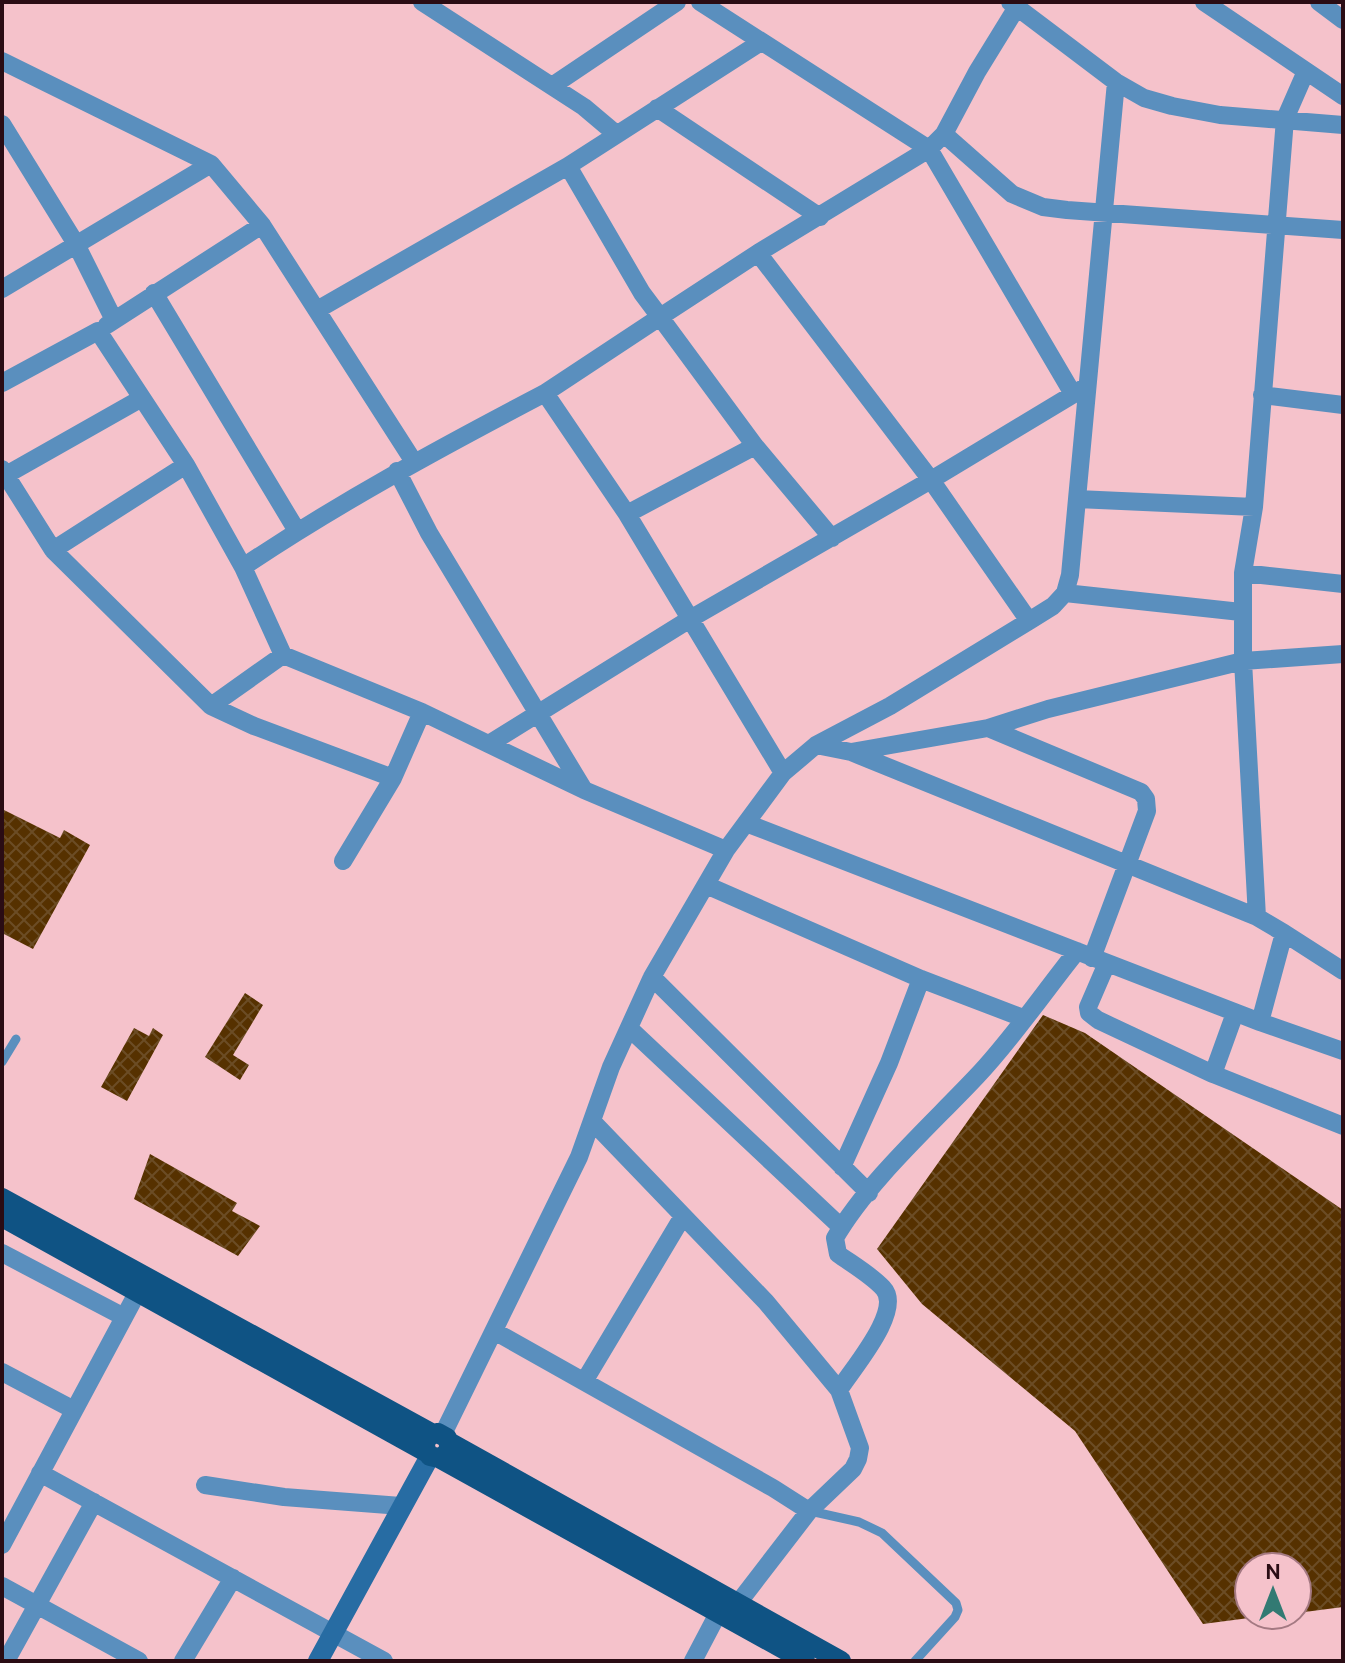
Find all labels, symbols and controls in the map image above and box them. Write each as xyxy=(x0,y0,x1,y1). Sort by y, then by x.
north arrow xyxy=(1233,1551,1313,1631)
text: N xyxy=(1265,1558,1281,1585)

